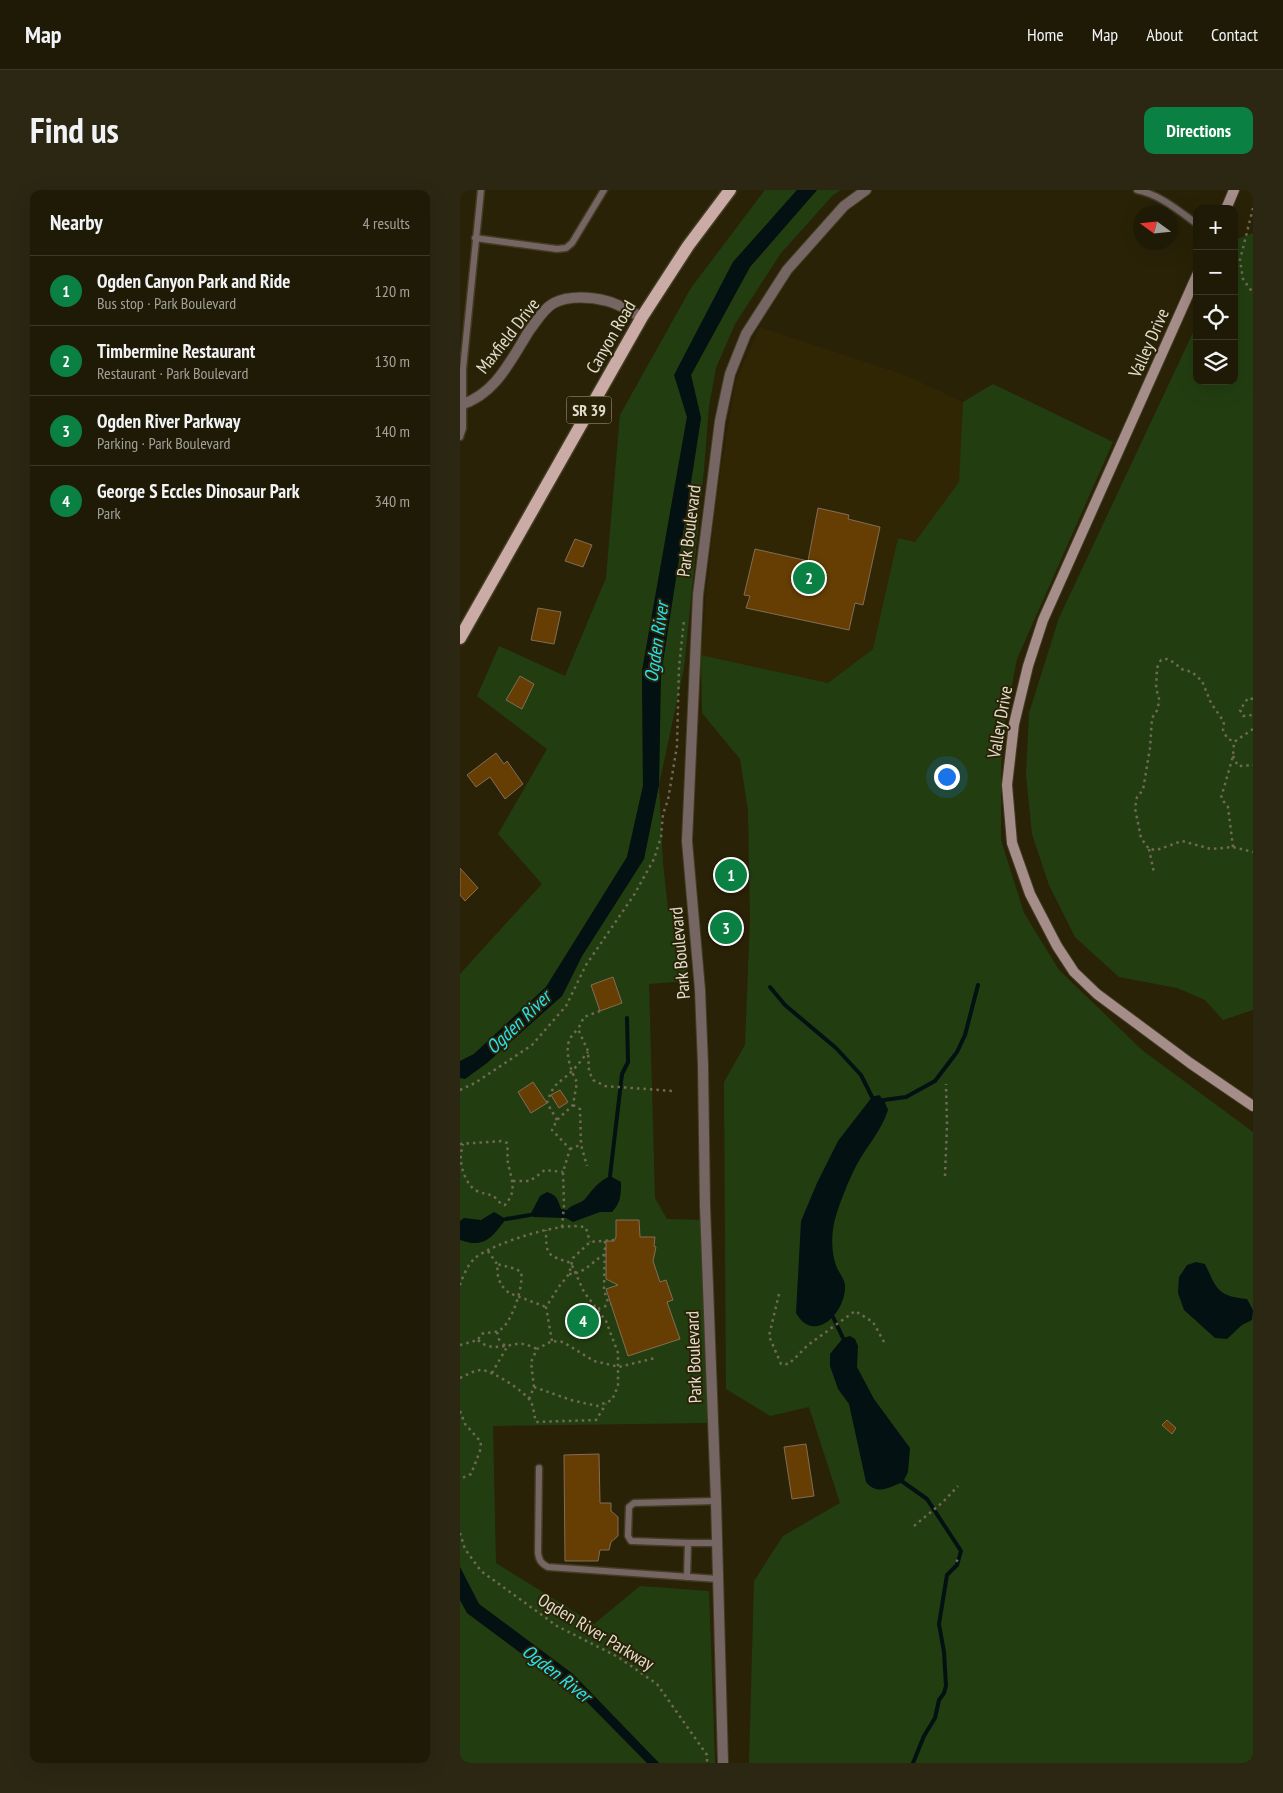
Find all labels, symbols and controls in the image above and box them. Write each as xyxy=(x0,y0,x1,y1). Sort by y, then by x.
text: Map xyxy=(25,19,62,50)
text: Home xyxy=(1027,23,1064,46)
text: Map xyxy=(1092,23,1118,46)
text: About xyxy=(1146,23,1183,46)
text: Contact xyxy=(1211,23,1258,46)
text: Find us xyxy=(30,107,119,153)
button: Directions xyxy=(1144,107,1253,154)
north arrow xyxy=(1133,205,1178,250)
map controls xyxy=(1193,205,1238,385)
button: + xyxy=(1193,205,1238,250)
text: Nearby xyxy=(50,209,103,236)
text: 4 results xyxy=(363,213,410,233)
button: − xyxy=(1193,250,1238,295)
text: Ogden Canyon Park and Ride xyxy=(97,269,290,293)
text: 1 xyxy=(62,281,70,301)
text: 120 m xyxy=(375,281,410,301)
text: Bus stop · Park Boulevard xyxy=(97,293,236,313)
street label: Maxfield Drive xyxy=(471,293,544,378)
button: locate xyxy=(1193,295,1238,340)
street label: Canyon Road xyxy=(581,296,641,377)
street label: Valley Drive xyxy=(1123,305,1174,382)
text: Timbermine Restaurant xyxy=(97,339,255,363)
button: layers xyxy=(1193,340,1238,385)
text: 2 xyxy=(62,351,70,371)
text: 130 m xyxy=(375,351,410,371)
text: Restaurant · Park Boulevard xyxy=(97,363,248,383)
road number: SR 39 xyxy=(566,396,612,424)
text: Ogden River Parkway xyxy=(97,409,240,433)
text: 3 xyxy=(62,421,70,441)
text: 140 m xyxy=(375,421,410,441)
text: Parking · Park Boulevard xyxy=(97,433,231,453)
text: George S Eccles Dinosaur Park xyxy=(97,479,300,503)
street label: Park Boulevard xyxy=(671,484,706,578)
text: 4 xyxy=(62,491,70,511)
text: 340 m xyxy=(375,491,410,511)
text: Park xyxy=(97,503,121,523)
pin: 2 xyxy=(793,559,825,597)
water label: Ogden River xyxy=(638,598,674,684)
street label: Valley Drive xyxy=(982,684,1017,761)
your location xyxy=(934,764,960,790)
pin: 1 xyxy=(715,856,747,894)
street label: Park Boulevard xyxy=(664,906,695,1000)
pin: 3 xyxy=(710,909,742,947)
water label: Ogden River xyxy=(481,983,557,1059)
pin: 4 xyxy=(567,1302,599,1340)
street label: Park Boulevard xyxy=(680,1310,707,1404)
street label: Ogden River Parkway xyxy=(534,1589,658,1675)
water label: Ogden River xyxy=(518,1639,596,1707)

